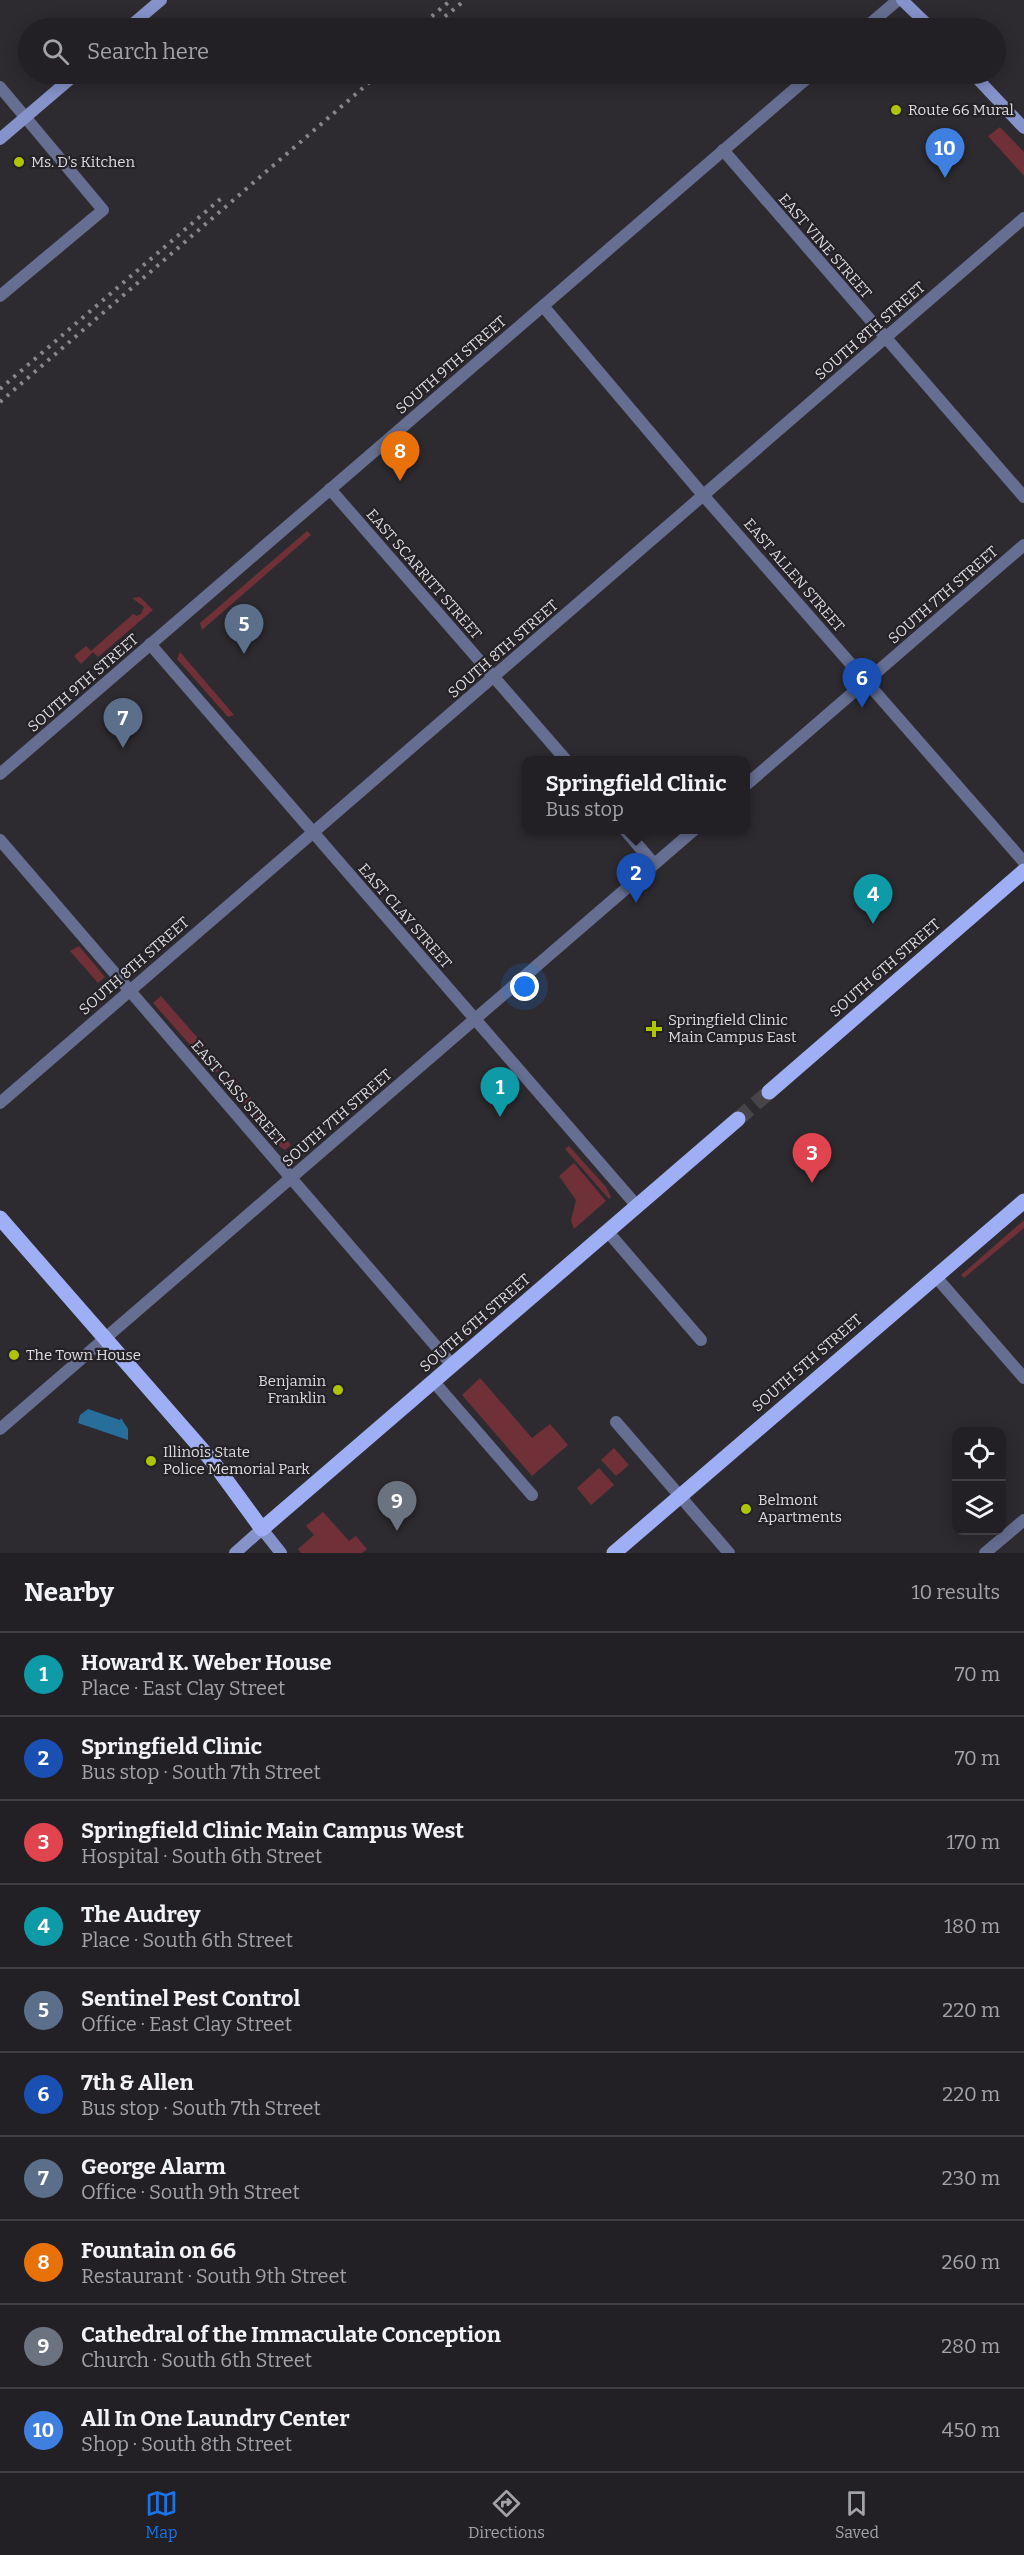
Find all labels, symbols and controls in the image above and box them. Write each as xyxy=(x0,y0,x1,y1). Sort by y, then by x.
search box xyxy=(18,18,1006,84)
icon: search xyxy=(39,35,72,68)
text: Search here xyxy=(87,38,209,65)
place label: Route 66 Mural xyxy=(908,101,1014,119)
marker: Route 66 Mural xyxy=(889,103,903,117)
pin: 10 xyxy=(926,128,964,178)
place label: Ms. D's Kitchen xyxy=(31,153,136,171)
marker: Ms. D's Kitchen xyxy=(12,155,26,169)
street label: EAST VINE STREET xyxy=(775,190,875,302)
street label: SOUTH 8TH STREET xyxy=(811,278,929,384)
street label: SOUTH 9TH STREET xyxy=(392,312,510,418)
pin: 8 xyxy=(380,432,420,481)
street label: EAST SCARRITT STREET xyxy=(363,505,486,643)
street label: EAST ALLEN STREET xyxy=(740,515,848,635)
street label: SOUTH 7TH STREET xyxy=(885,542,1002,647)
street label: SOUTH 8TH STREET xyxy=(444,596,562,702)
pin: 5 xyxy=(224,604,264,654)
street label: SOUTH 9TH STREET xyxy=(24,630,142,736)
pin: 6 xyxy=(842,658,882,708)
pin: 7 xyxy=(104,698,142,748)
popup xyxy=(522,756,750,834)
text: Springfield Clinic xyxy=(545,770,727,797)
text: Bus stop xyxy=(545,797,624,821)
pin: 2 xyxy=(616,854,656,903)
street label: EAST CLAY STREET xyxy=(355,860,456,972)
pin: 4 xyxy=(854,874,892,924)
street label: SOUTH 8TH STREET xyxy=(75,913,193,1019)
street label: SOUTH 6TH STREET xyxy=(826,915,944,1021)
your location xyxy=(510,972,539,1001)
place label: Springfield Clinic Main Campus East xyxy=(668,1011,797,1046)
marker: Springfield Clinic Main Campus East xyxy=(645,1020,663,1038)
street label: EAST CASS STREET xyxy=(187,1037,289,1149)
street label: SOUTH 7TH STREET xyxy=(279,1065,396,1170)
pin: 1 xyxy=(480,1068,520,1117)
pin: 3 xyxy=(792,1134,832,1183)
street label: SOUTH 6TH STREET xyxy=(416,1270,534,1376)
street label: SOUTH 5TH STREET xyxy=(748,1310,866,1416)
place label: The Town House xyxy=(26,1346,141,1364)
marker: The Town House xyxy=(7,1348,21,1362)
place label: Benjamin Franklin xyxy=(258,1372,326,1407)
marker: Benjamin Franklin xyxy=(331,1383,345,1397)
map controls xyxy=(952,1427,1006,1535)
button: locate xyxy=(952,1427,1006,1481)
place label: Illinois State Police Memorial Park xyxy=(163,1443,310,1478)
marker: Illinois State Police Memorial Park xyxy=(144,1454,158,1468)
button: layers xyxy=(952,1481,1006,1535)
pin: 9 xyxy=(378,1482,416,1531)
place label: Belmont Apartments xyxy=(758,1491,842,1526)
marker: Belmont Apartments xyxy=(739,1502,753,1516)
text: Nearby xyxy=(24,1577,114,1608)
text: 10 results xyxy=(911,1580,1000,1604)
text: Howard K. Weber House xyxy=(81,1649,332,1676)
text: 1 xyxy=(39,1662,48,1686)
text: 70 m xyxy=(954,1662,1000,1686)
text: Place · East Clay Street xyxy=(81,1676,285,1700)
text: Springfield Clinic xyxy=(81,1733,262,1760)
text: 2 xyxy=(38,1746,49,1770)
text: 70 m xyxy=(954,1746,1000,1770)
text: Bus stop · South 7th Street xyxy=(81,1760,321,1784)
text: Springfield Clinic Main Campus West xyxy=(81,1817,464,1844)
text: 3 xyxy=(38,1830,49,1854)
text: 170 m xyxy=(947,1830,1000,1854)
text: Hospital · South 6th Street xyxy=(81,1844,322,1868)
text: The Audrey xyxy=(81,1901,200,1928)
text: 4 xyxy=(37,1914,50,1938)
text: 180 m xyxy=(944,1914,1000,1938)
text: Place · South 6th Street xyxy=(81,1928,293,1952)
text: Sentinel Pest Control xyxy=(81,1985,300,2012)
text: 5 xyxy=(38,1998,49,2022)
text: 220 m xyxy=(942,1998,1000,2022)
text: Office · East Clay Street xyxy=(81,2012,292,2036)
text: 7th & Allen xyxy=(81,2069,194,2096)
text: 6 xyxy=(38,2082,49,2106)
text: 220 m xyxy=(942,2082,1000,2106)
text: Bus stop · South 7th Street xyxy=(81,2096,321,2120)
text: George Alarm xyxy=(81,2153,226,2180)
text: 7 xyxy=(38,2166,49,2190)
text: 230 m xyxy=(942,2166,1000,2190)
text: Office · South 9th Street xyxy=(81,2180,300,2204)
text: Fountain on 66 xyxy=(81,2237,236,2264)
text: 8 xyxy=(37,2250,50,2274)
text: 260 m xyxy=(941,2250,1000,2274)
text: Restaurant · South 9th Street xyxy=(81,2264,347,2288)
text: Cathedral of the Immaculate Conception xyxy=(81,2321,501,2348)
text: 9 xyxy=(38,2334,49,2358)
text: 280 m xyxy=(941,2334,1000,2358)
text: Church · South 6th Street xyxy=(81,2348,312,2372)
text: All In One Laundry Center xyxy=(81,2405,350,2432)
text: 10 xyxy=(33,2418,54,2442)
text: 450 m xyxy=(942,2418,1000,2442)
text: Shop · South 8th Street xyxy=(81,2432,292,2456)
tab: Map xyxy=(145,2487,178,2542)
tab: Directions xyxy=(468,2487,545,2542)
tab: Saved xyxy=(835,2487,879,2542)

